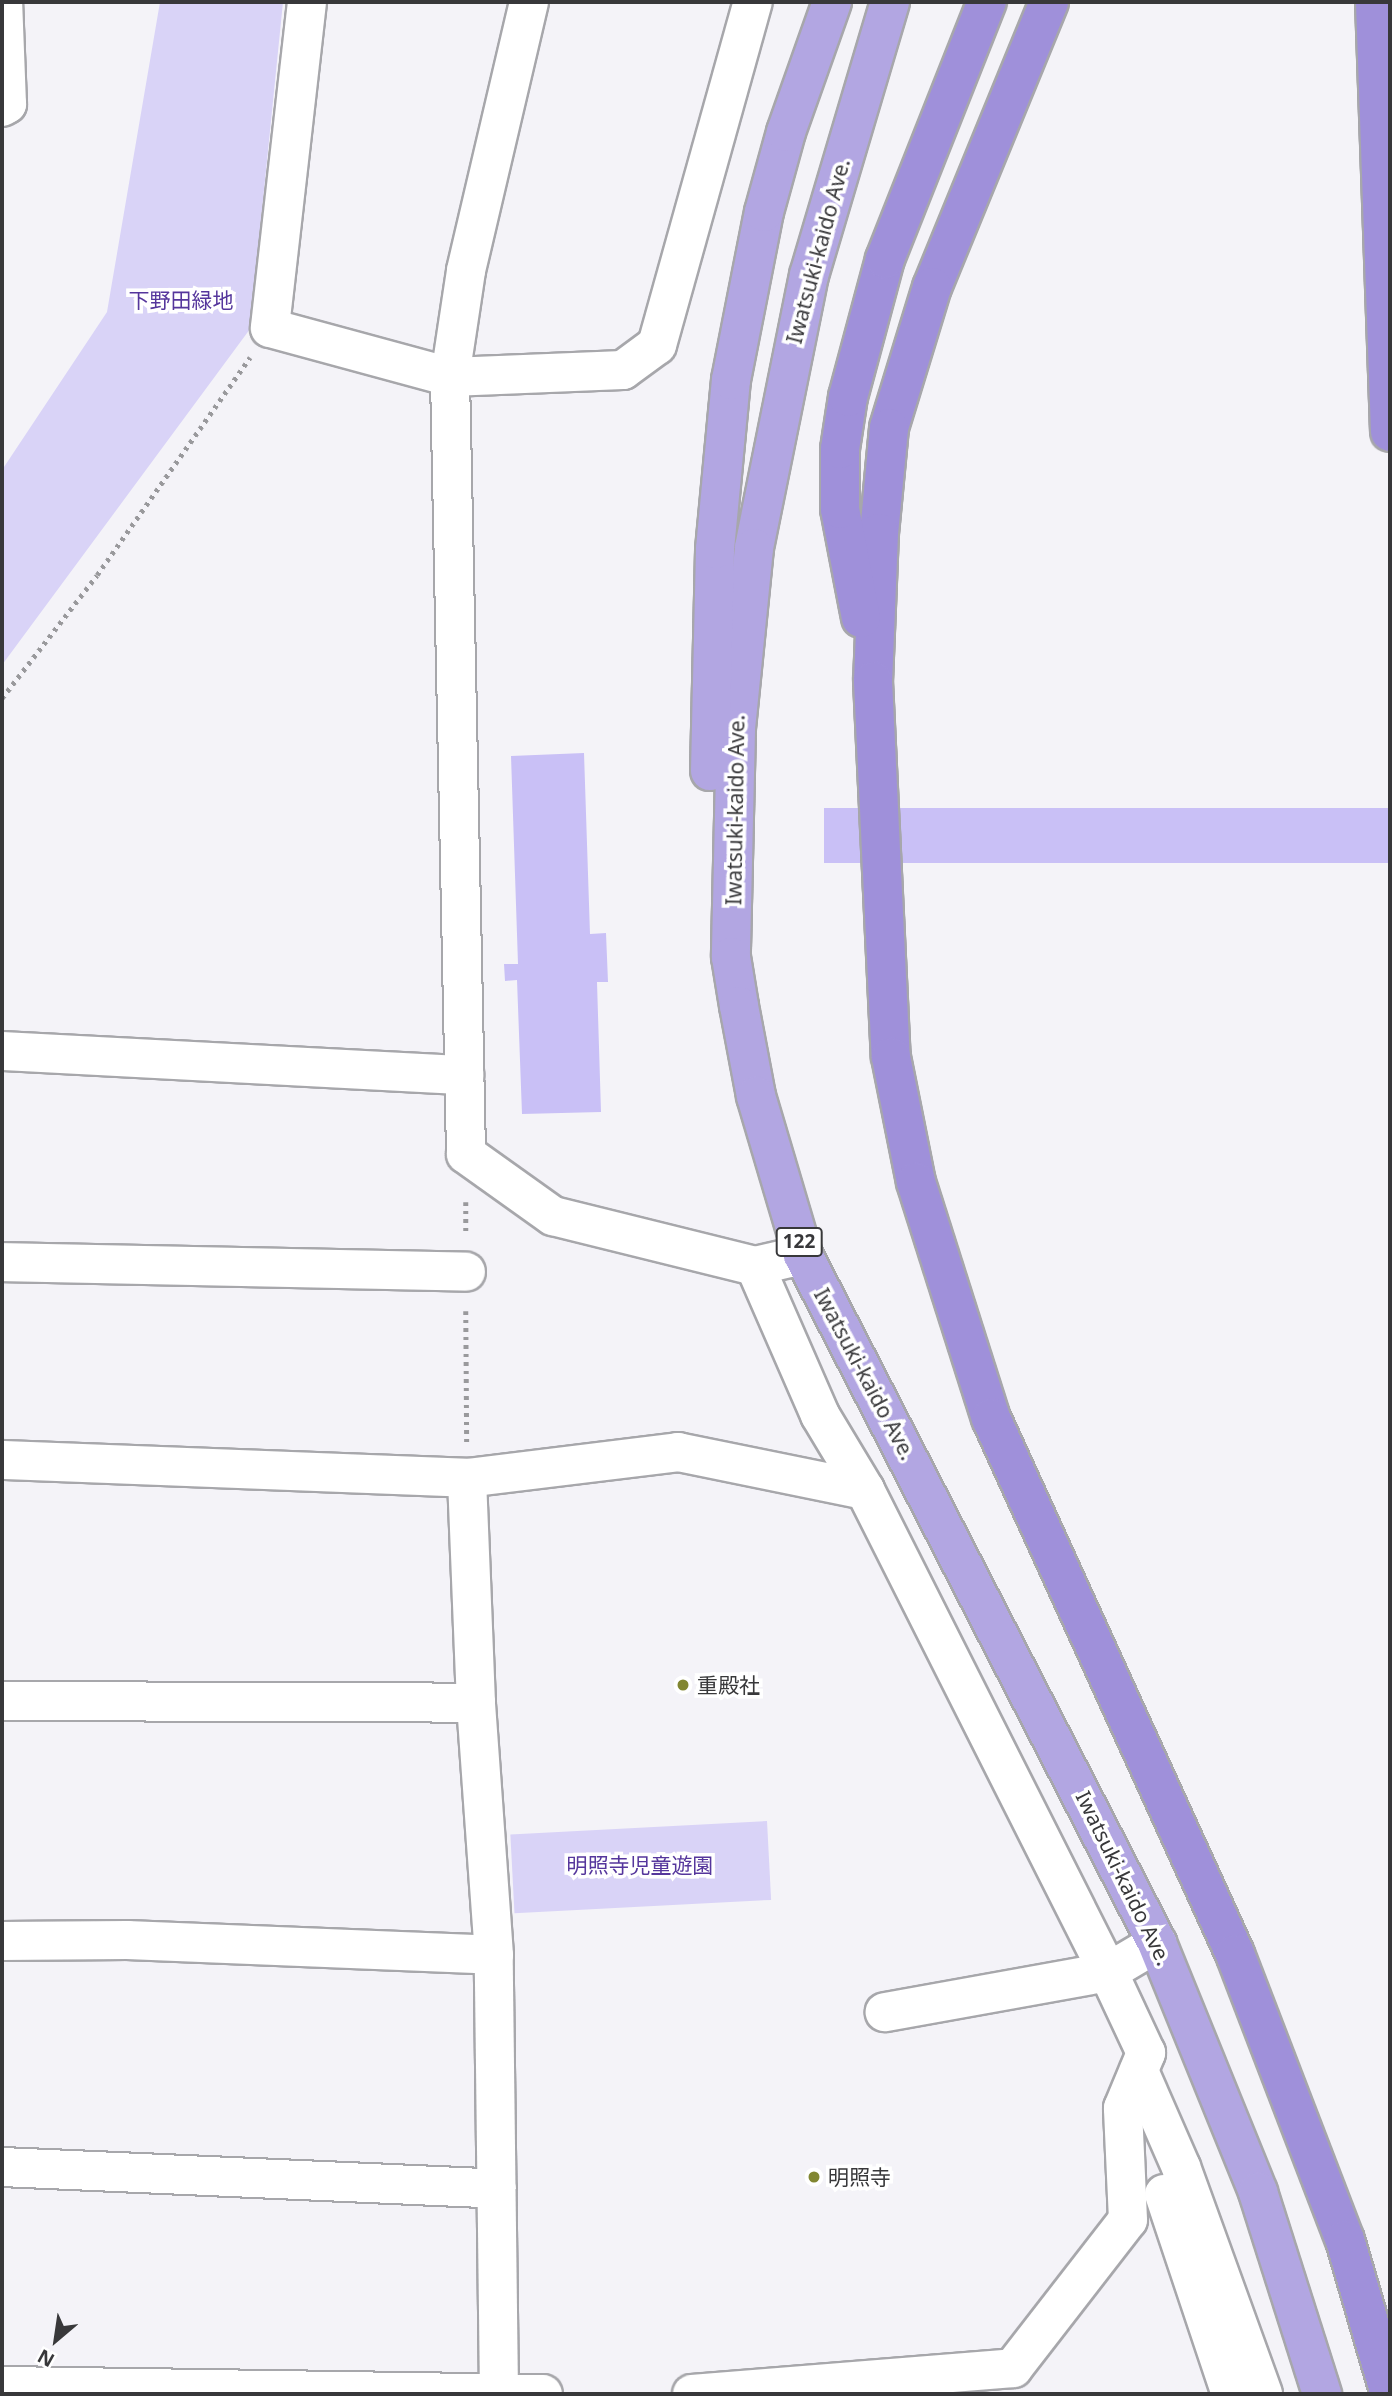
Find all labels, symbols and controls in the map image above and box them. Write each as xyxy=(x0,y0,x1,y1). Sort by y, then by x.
street label: Iwatsuki-kaido Ave. xyxy=(781,156,855,346)
park label: 下野田緑地 xyxy=(129,287,233,313)
street label: Iwatsuki-kaido Ave. xyxy=(721,715,749,905)
road number: 122 xyxy=(774,1226,824,1258)
street label: Iwatsuki-kaido Ave. xyxy=(809,1284,921,1464)
place label: 重殿社 xyxy=(697,1672,760,1698)
marker: 重殿社 xyxy=(675,1677,691,1693)
street label: Iwatsuki-kaido Ave. xyxy=(1071,1787,1177,1969)
park label: 明照寺児童遊園 xyxy=(567,1852,713,1878)
place label: 明照寺 xyxy=(828,2164,891,2190)
marker: 明照寺 xyxy=(806,2169,822,2185)
north arrow xyxy=(21,2305,91,2375)
text: N xyxy=(33,2343,59,2373)

